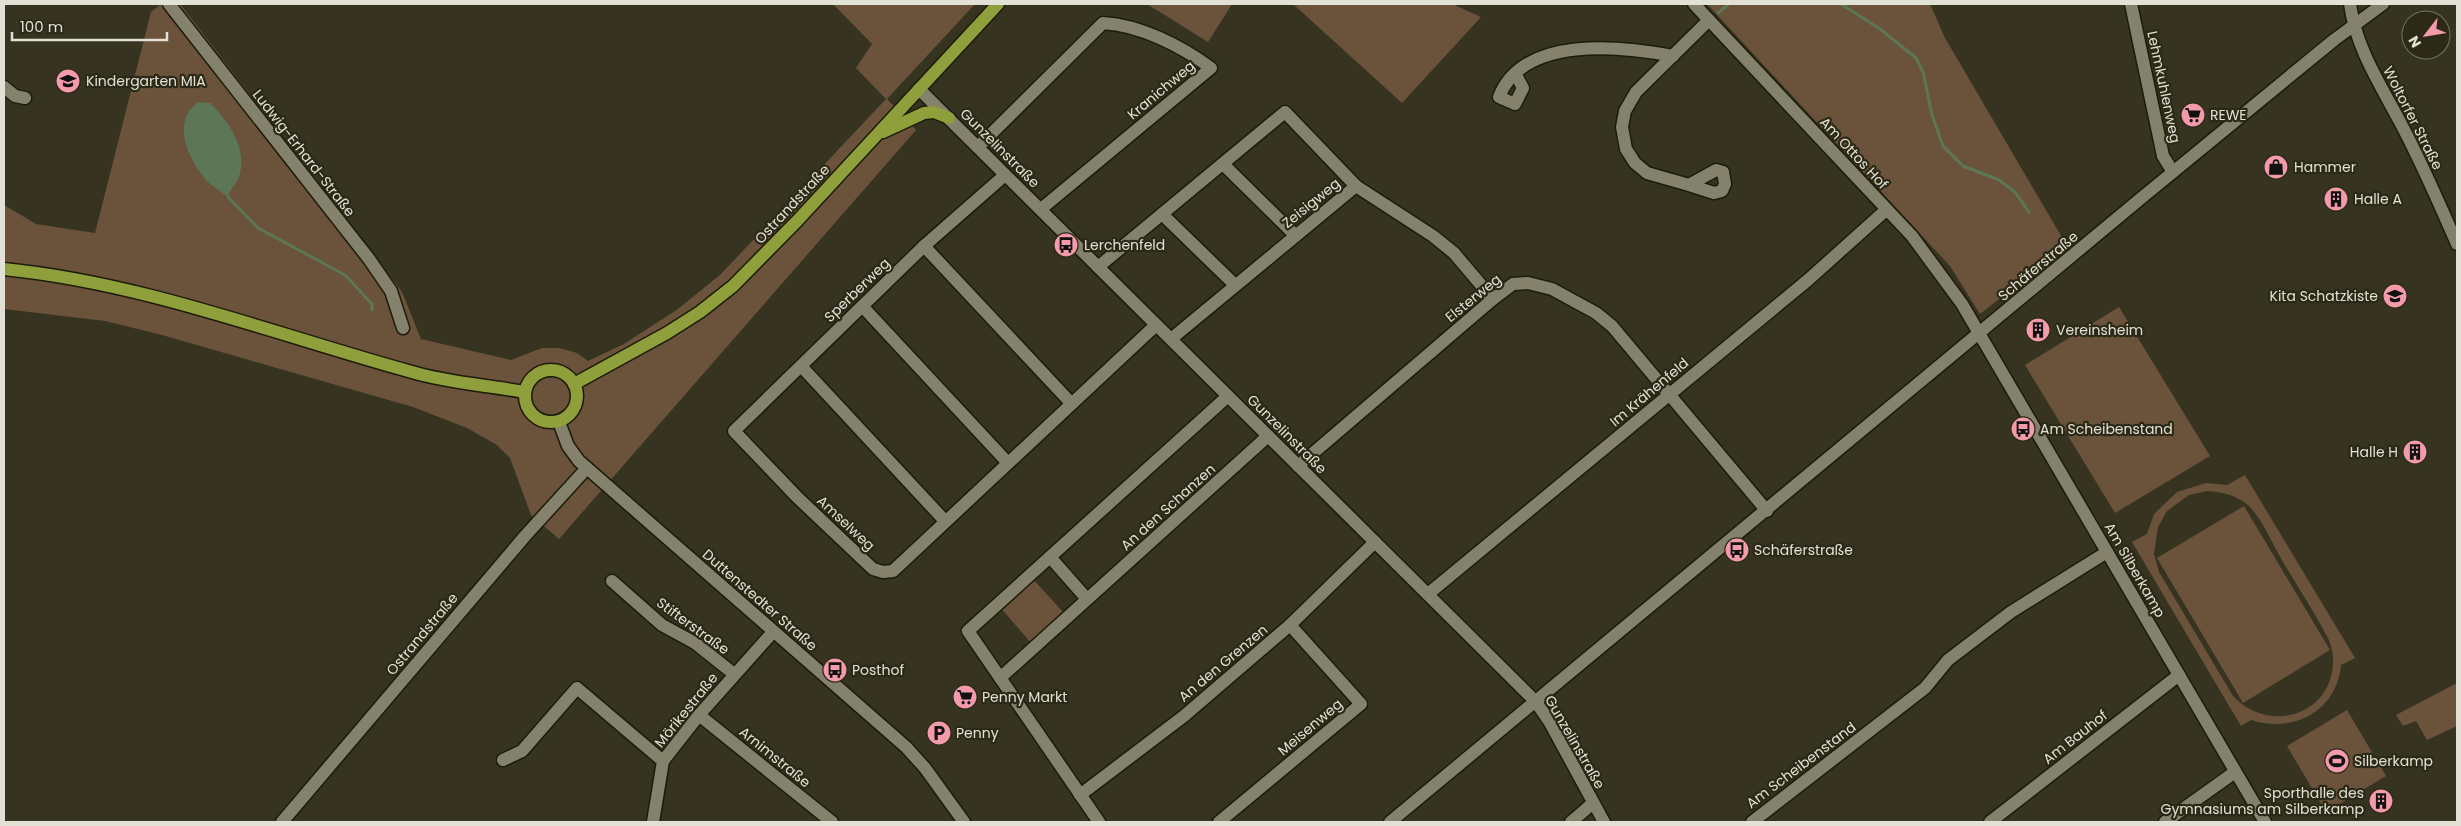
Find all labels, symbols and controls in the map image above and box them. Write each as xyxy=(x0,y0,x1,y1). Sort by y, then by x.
scale bar xyxy=(12,10,168,42)
north arrow xyxy=(2401,10,2451,60)
text: 100 m xyxy=(20,16,63,37)
street label: Lehmkuhlenweg xyxy=(2142,29,2186,145)
text: N xyxy=(2404,32,2426,51)
street label: Kranichweg xyxy=(1123,56,1199,124)
street label: Woltorfer Straße xyxy=(2378,63,2448,174)
school or university icon: Kindergarten MIA xyxy=(55,68,81,94)
place label: Kindergarten MIA xyxy=(86,71,206,91)
street label: Ludwig-Erhard-Straße xyxy=(248,85,360,221)
supermarket icon: REWE xyxy=(2180,102,2206,128)
street label: Gunzelinstraße xyxy=(956,104,1044,192)
place label: REWE xyxy=(2210,105,2247,125)
street label: Am Ottos Hof xyxy=(1815,113,1893,194)
shop icon: Hammer xyxy=(2263,154,2289,180)
place label: Hammer xyxy=(2294,157,2356,177)
street label: Ostrandstraße xyxy=(750,160,834,248)
street label: Zeisigweg xyxy=(1278,173,1344,233)
building icon: Halle A xyxy=(2323,186,2349,212)
place label: Halle A xyxy=(2354,189,2402,209)
street label: Schäferstraße xyxy=(1994,226,2083,305)
bus stop icon: Lerchenfeld xyxy=(1053,232,1079,258)
place label: Lerchenfeld xyxy=(1084,235,1165,255)
street label: Sperberweg xyxy=(820,253,894,327)
street label: Elsterweg xyxy=(1441,269,1505,327)
school or university icon: Kita Schatzkiste xyxy=(2382,283,2408,309)
place label: Kita Schatzkiste xyxy=(2270,286,2378,306)
building icon: Vereinsheim xyxy=(2025,317,2051,343)
place label: Vereinsheim xyxy=(2056,320,2143,340)
street label: Im Krähenfeld xyxy=(1605,353,1693,431)
street label: Gunzelinstraße xyxy=(1243,390,1331,478)
bus stop icon: Am Scheibenstand xyxy=(2010,416,2036,442)
place label: Am Scheibenstand xyxy=(2040,419,2173,439)
building icon: Halle H xyxy=(2402,439,2428,465)
place label: Halle H xyxy=(2350,442,2398,462)
street label: An den Schanzen xyxy=(1116,459,1220,555)
street label: Amselweg xyxy=(813,491,879,555)
street label: Am Silberkamp xyxy=(2100,519,2170,621)
bus stop icon: Schäferstraße xyxy=(1724,537,1750,563)
place label: Schäferstraße xyxy=(1754,540,1853,560)
street label: Duttenstedter Straße xyxy=(698,544,822,656)
street label: Ostrandstraße xyxy=(382,588,463,679)
street label: Stifterstraße xyxy=(652,593,734,659)
street label: An den Grenzen xyxy=(1174,620,1272,706)
bus stop icon: Posthof xyxy=(822,657,848,683)
place label: Posthof xyxy=(852,660,904,680)
street label: Mörikestraße xyxy=(650,668,723,752)
supermarket icon: Penny Markt xyxy=(952,684,978,710)
place label: Penny Markt xyxy=(982,687,1067,707)
street label: Gunzelinstraße xyxy=(1540,692,1610,793)
street label: Meisenweg xyxy=(1273,694,1347,760)
street label: Am Bauhof xyxy=(2038,705,2112,769)
street label: Am Scheibenstand xyxy=(1742,717,1860,813)
parking icon: Penny xyxy=(926,720,952,746)
street label: Arnimstraße xyxy=(735,722,815,792)
place label: Penny xyxy=(956,723,999,743)
sports icon: Silberkamp xyxy=(2324,748,2350,774)
place label: Silberkamp xyxy=(2354,751,2433,771)
place label: Sporthalle des Gymnasiums am Silberkamp xyxy=(2161,783,2364,819)
building icon: Sporthalle des Gymnasiums am Silberkamp xyxy=(2368,788,2394,814)

